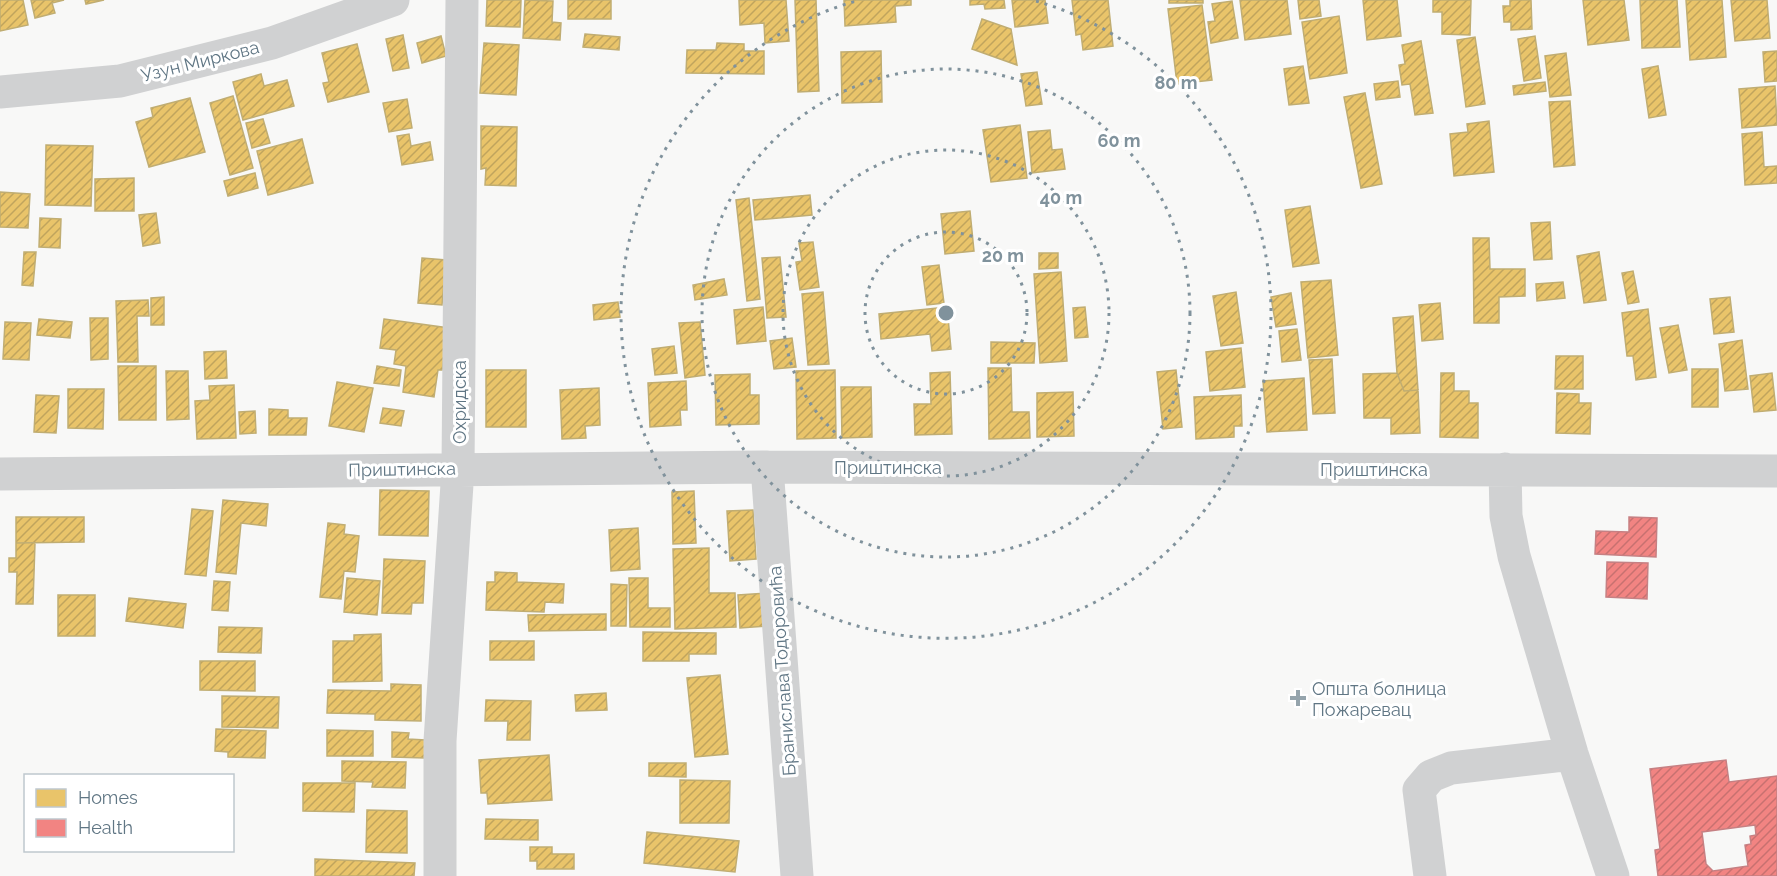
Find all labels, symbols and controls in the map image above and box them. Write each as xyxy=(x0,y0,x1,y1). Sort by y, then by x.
street label: Узун Миркова xyxy=(139,36,261,86)
text: 80 m xyxy=(1154,72,1198,93)
text: 60 m xyxy=(1097,130,1141,151)
text: 40 m xyxy=(1040,187,1082,208)
text: 20 m xyxy=(982,245,1024,266)
centre of rings xyxy=(936,303,956,323)
street label: Охридска xyxy=(449,360,470,444)
street label: Приштинска xyxy=(834,457,942,478)
street label: Приштинска xyxy=(348,458,456,480)
street label: Приштинска xyxy=(1320,459,1428,480)
street label: Бранислава Тодоровића xyxy=(764,565,800,777)
place label: Општа болница Пожаревац xyxy=(1312,678,1446,720)
marker: Општа болница Пожаревац xyxy=(1289,689,1307,707)
legend xyxy=(24,774,234,852)
text: Homes xyxy=(78,787,138,808)
text: Health xyxy=(78,817,133,838)

